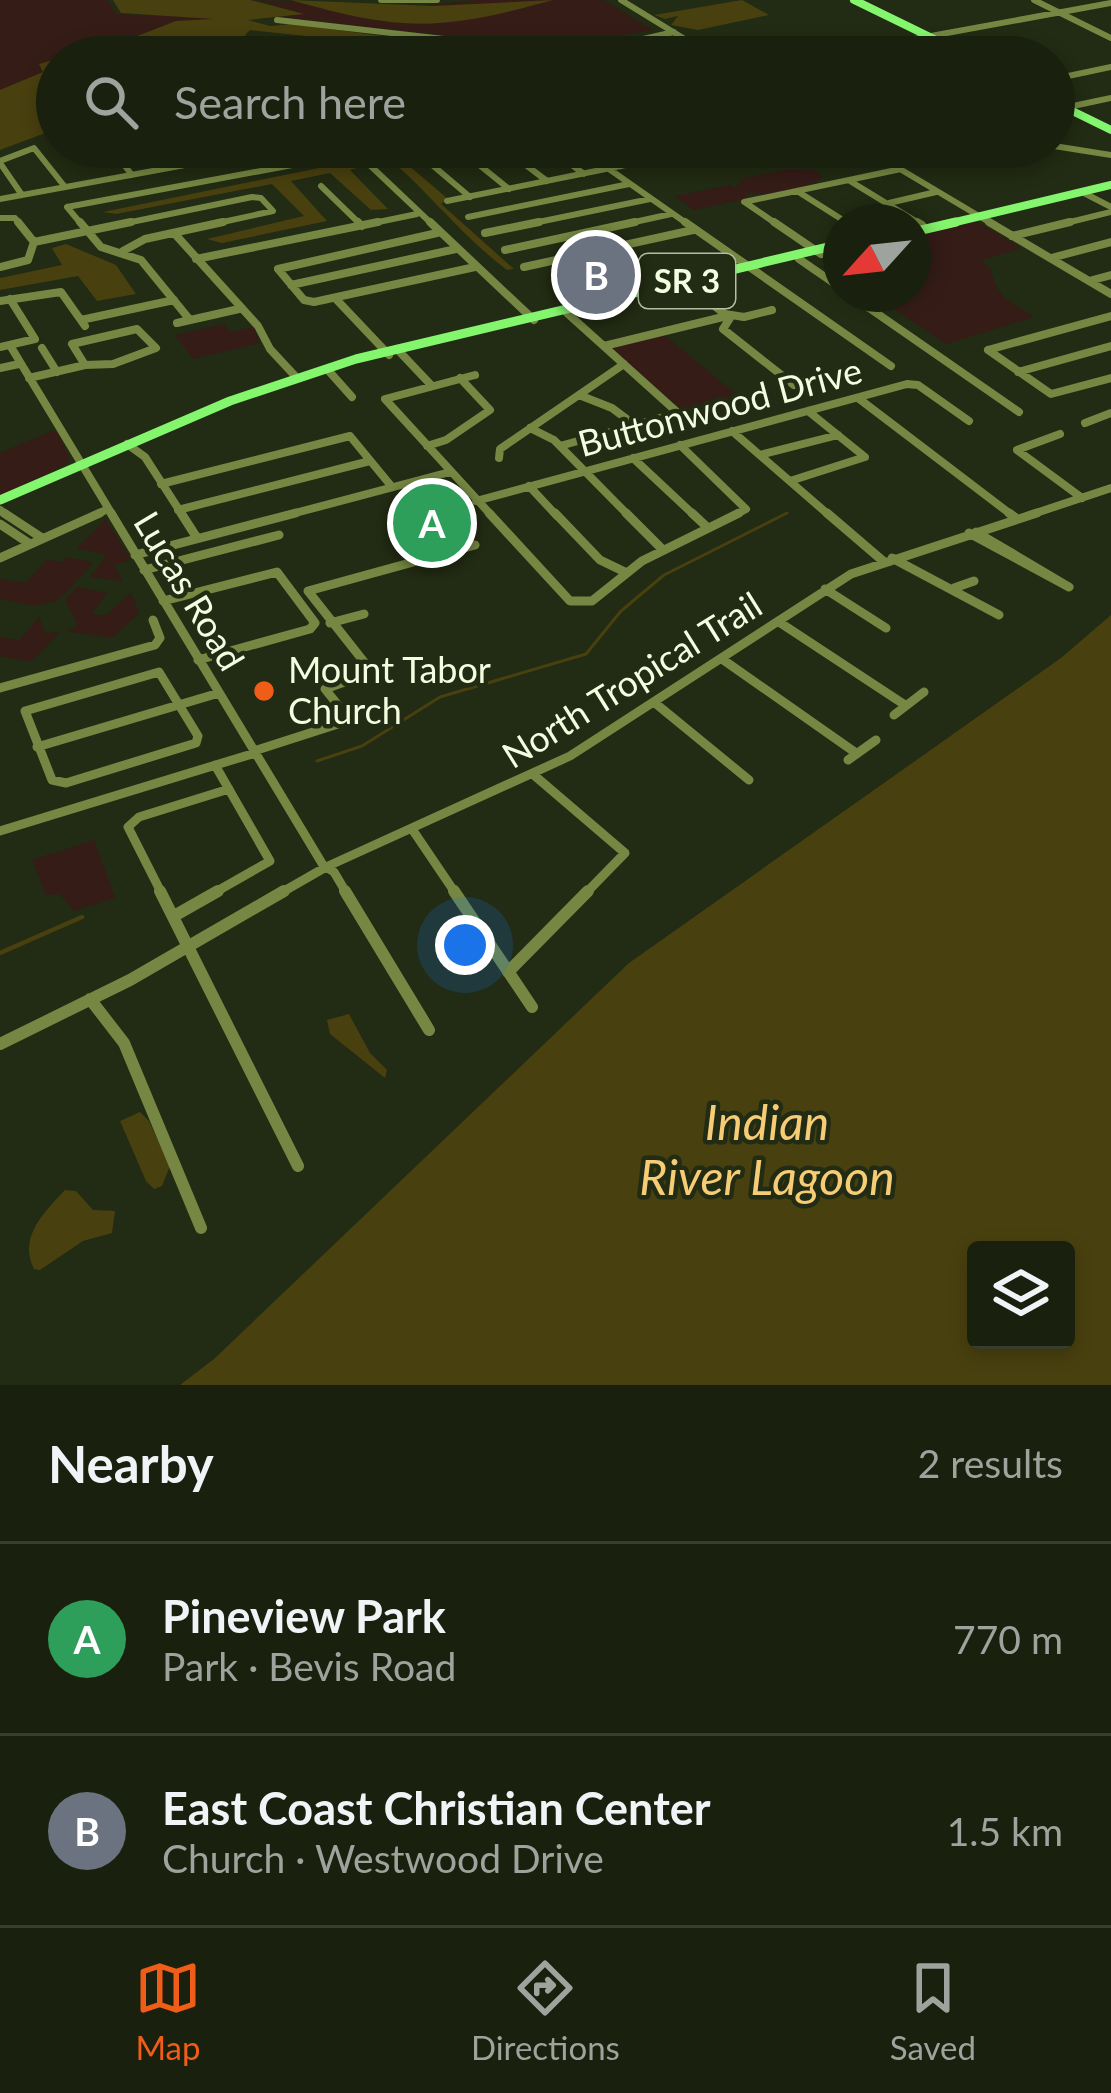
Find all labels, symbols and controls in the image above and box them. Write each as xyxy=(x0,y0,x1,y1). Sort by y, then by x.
search box xyxy=(36,36,1075,168)
icon: search xyxy=(78,69,144,135)
text: Search here xyxy=(174,75,406,129)
north arrow xyxy=(823,204,931,312)
pin: B xyxy=(557,230,635,320)
road number: SR 3 xyxy=(639,254,735,308)
street label: Buttonwood Drive xyxy=(573,347,866,465)
pin: A xyxy=(393,478,471,568)
street label: Lucas Road xyxy=(125,503,254,678)
street label: North Tropical Trail xyxy=(494,582,769,777)
place label: Mount Tabor Church xyxy=(288,647,491,732)
marker: Mount Tabor Church xyxy=(251,678,277,704)
your location xyxy=(435,915,495,975)
water label: Indian River Lagoon xyxy=(639,1093,895,1205)
map controls xyxy=(967,1241,1075,1349)
button: layers xyxy=(967,1241,1075,1349)
text: Nearby xyxy=(48,1433,214,1494)
text: 2 results xyxy=(918,1440,1063,1486)
text: Pineview Park xyxy=(162,1589,446,1643)
text: A xyxy=(73,1616,101,1662)
text: 770 m xyxy=(953,1616,1063,1662)
text: Park · Bevis Road xyxy=(162,1643,456,1689)
text: East Coast Christian Center xyxy=(162,1781,711,1835)
text: B xyxy=(74,1808,100,1854)
text: 1.5 km xyxy=(947,1808,1063,1854)
text: Church · Westwood Drive xyxy=(162,1835,604,1881)
tab: Map xyxy=(135,1955,201,2067)
tab: Directions xyxy=(471,1955,620,2067)
tab: Saved xyxy=(890,1955,976,2067)

